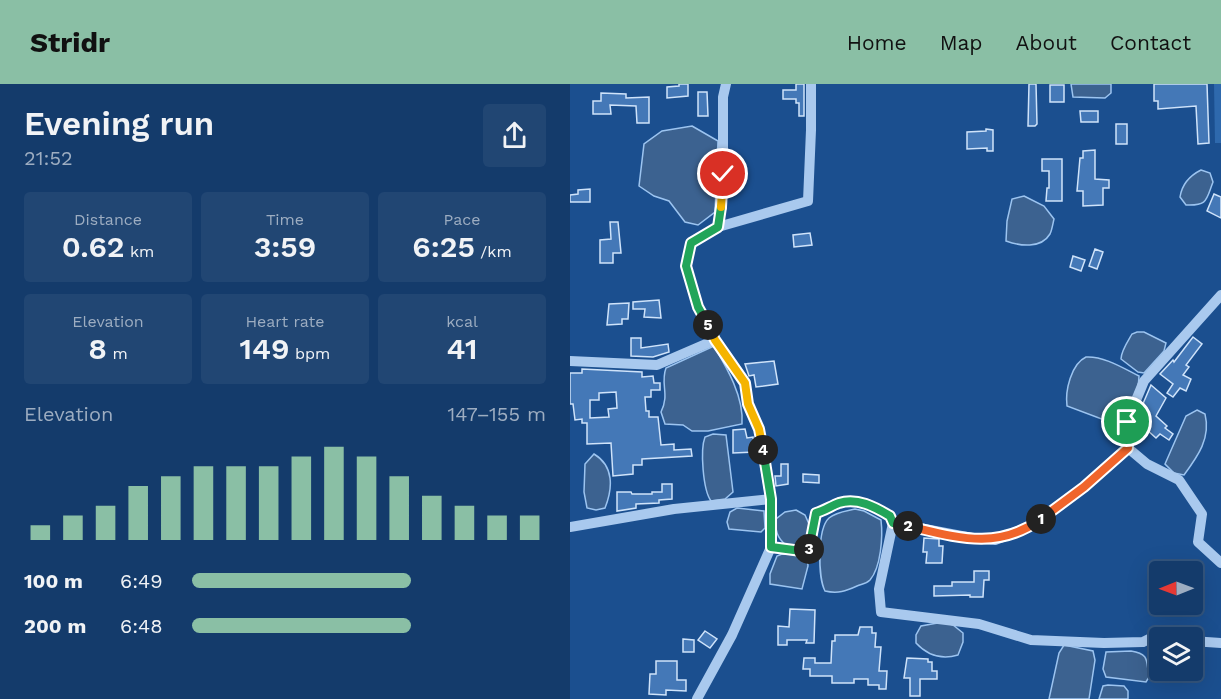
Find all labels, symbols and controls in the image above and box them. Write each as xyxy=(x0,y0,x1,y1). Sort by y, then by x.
text: Stridr xyxy=(30,26,110,59)
text: Home xyxy=(847,30,907,55)
text: Map xyxy=(940,30,983,55)
text: About xyxy=(1016,30,1077,55)
text: Contact xyxy=(1110,30,1191,55)
text: Evening run xyxy=(24,104,214,143)
button: share xyxy=(483,104,546,167)
text: 21:52 xyxy=(24,146,73,170)
pin xyxy=(697,148,748,199)
icon: check xyxy=(706,157,739,190)
text: Distance xyxy=(74,210,142,229)
text: Time xyxy=(266,210,304,229)
text: Pace xyxy=(443,210,481,229)
text: 0.62 xyxy=(62,229,125,264)
text: 3:59 xyxy=(254,229,316,264)
text: 6:25 xyxy=(412,229,475,264)
text: km xyxy=(125,242,154,261)
text: /km xyxy=(475,242,512,261)
pin: 5 xyxy=(693,310,723,340)
text: Elevation xyxy=(72,312,144,331)
text: Heart rate xyxy=(245,312,325,331)
text: kcal xyxy=(446,312,478,331)
text: 5 xyxy=(703,315,713,334)
text: 8 xyxy=(88,331,107,366)
text: 149 xyxy=(240,331,290,366)
text: 41 xyxy=(447,331,477,366)
text: m xyxy=(107,344,128,363)
text: bpm xyxy=(290,344,330,363)
pin xyxy=(1101,396,1152,447)
text: Elevation xyxy=(24,402,113,426)
text: 147–155 m xyxy=(447,402,546,426)
icon: arrive xyxy=(1110,405,1143,438)
pin: 4 xyxy=(748,435,778,465)
text: 4 xyxy=(758,440,768,459)
pin: 1 xyxy=(1026,504,1056,534)
text: 1 xyxy=(1038,509,1044,528)
pin: 2 xyxy=(893,511,923,541)
text: 2 xyxy=(903,516,913,535)
pin: 3 xyxy=(794,534,824,564)
text: 3 xyxy=(804,539,814,558)
north arrow xyxy=(1149,561,1203,615)
map controls xyxy=(1149,561,1203,681)
text: 100 m xyxy=(24,569,83,593)
text: 6:49 xyxy=(120,569,163,593)
text: 200 m xyxy=(24,614,86,638)
text: 6:48 xyxy=(120,614,163,638)
button: layers xyxy=(1149,627,1203,681)

